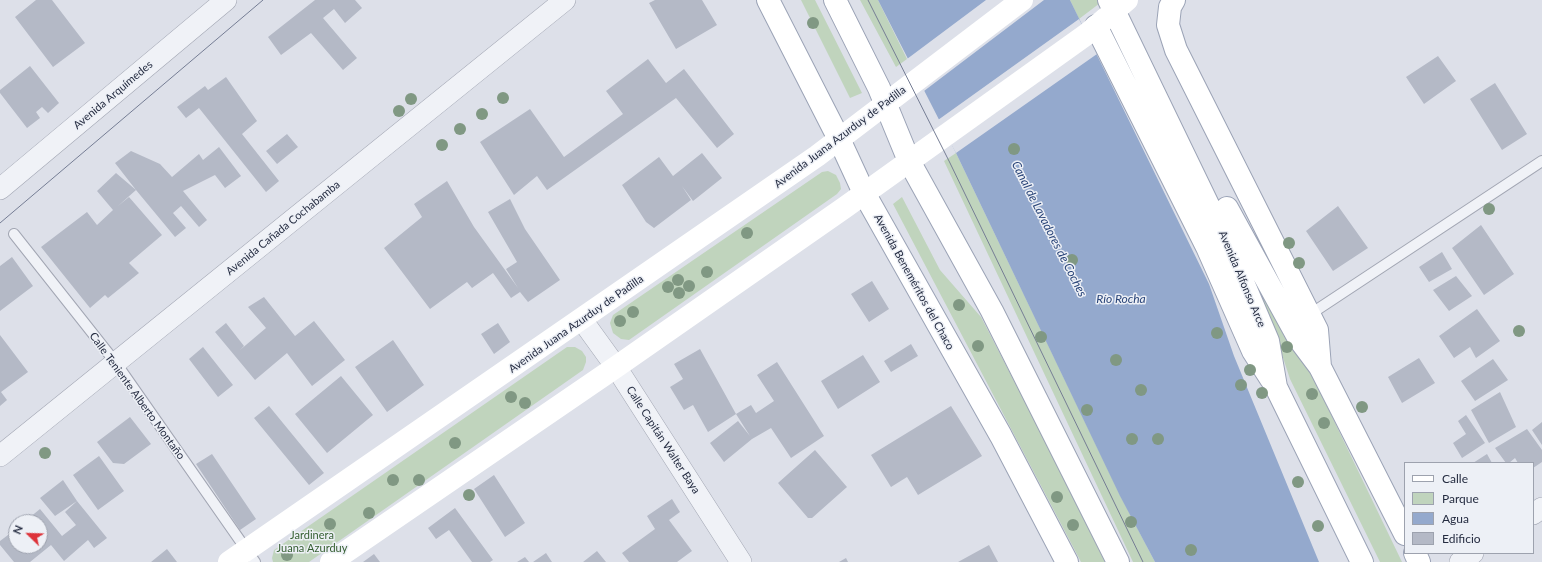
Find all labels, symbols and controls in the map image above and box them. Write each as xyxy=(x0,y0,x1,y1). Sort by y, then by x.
street label: Avenida Arquímedes xyxy=(71,58,155,132)
street label: Avenida Juana Azurduy de Padilla xyxy=(772,83,908,191)
water label: Canal de Lavadores de Coches xyxy=(1008,159,1090,299)
street label: Avenida Cañada Cochabamba xyxy=(223,178,343,278)
street label: Avenida Beneméritos del Chaco xyxy=(871,212,957,352)
street label: Avenida Alfonso Arce xyxy=(1216,229,1268,329)
street label: Avenida Juana Azurduy de Padilla xyxy=(506,272,646,376)
water label: Río Rocha xyxy=(1096,292,1146,306)
street label: Calle Teniente Alberto Montaño xyxy=(86,330,188,462)
street label: Calle Capitán Walter Baya xyxy=(623,384,703,496)
legend xyxy=(1404,462,1534,554)
text: Calle xyxy=(1442,471,1468,486)
text: Parque xyxy=(1442,491,1479,506)
text: Agua xyxy=(1442,511,1469,526)
north arrow xyxy=(8,514,48,554)
text: N xyxy=(10,523,25,536)
park label: Jardinera Juana Azurduy xyxy=(277,528,347,554)
text: Edificio xyxy=(1442,531,1481,546)

